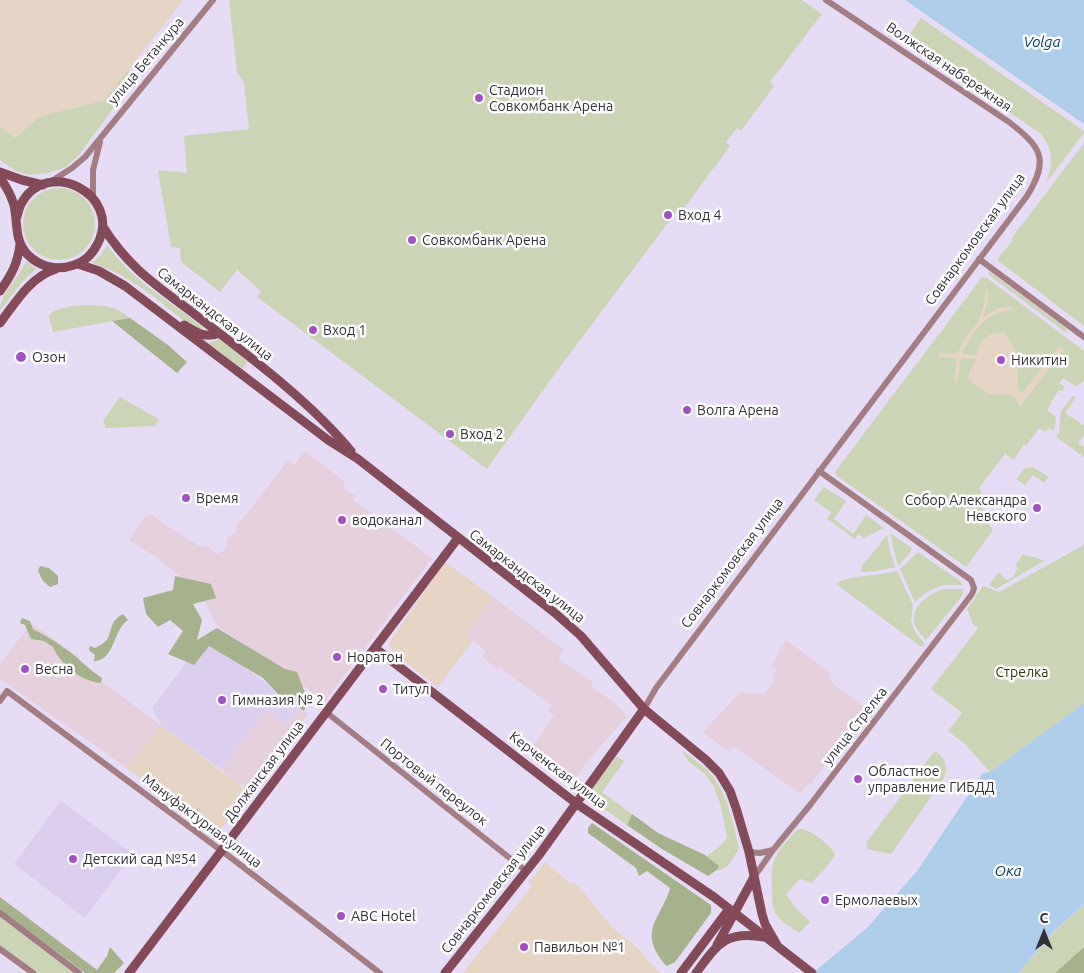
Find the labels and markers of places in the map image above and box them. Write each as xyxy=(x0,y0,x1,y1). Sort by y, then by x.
place label: Стадион Совкомбанк Арена xyxy=(489,82,613,114)
marker: Стадион Совкомбанк Арена xyxy=(473,92,485,104)
place label: Вход 4 xyxy=(678,207,721,223)
marker: Вход 4 xyxy=(662,209,674,221)
place label: Совкомбанк Арена xyxy=(422,232,546,248)
marker: Совкомбанк Арена xyxy=(406,234,418,246)
place label: Вход 1 xyxy=(323,322,366,338)
marker: Вход 1 xyxy=(307,324,319,336)
place label: Озон xyxy=(32,349,66,365)
marker: Озон xyxy=(14,350,28,364)
place label: Никитин xyxy=(1011,352,1067,368)
marker: Никитин xyxy=(995,354,1007,366)
place label: Волга Арена xyxy=(697,402,779,418)
marker: Волга Арена xyxy=(681,404,693,416)
place label: Вход 2 xyxy=(460,426,503,442)
marker: Вход 2 xyxy=(444,428,456,440)
place label: Время xyxy=(196,490,239,506)
marker: Время xyxy=(180,492,192,504)
place label: Собор Александра Невского xyxy=(905,492,1027,524)
marker: Собор Александра Невского xyxy=(1031,502,1043,514)
place label: водоканал xyxy=(352,512,422,528)
marker: водоканал xyxy=(336,514,348,526)
place label: Норатон xyxy=(347,649,403,665)
marker: Норатон xyxy=(331,651,343,663)
place label: Весна xyxy=(35,661,73,677)
marker: Весна xyxy=(19,663,31,675)
place label: Титул xyxy=(393,681,430,697)
marker: Титул xyxy=(377,683,389,695)
place label: Гимназия № 2 xyxy=(232,692,324,708)
marker: Гимназия № 2 xyxy=(216,694,228,706)
place label: Областное управление ГИБДД xyxy=(868,763,995,796)
marker: Областное управление ГИБДД xyxy=(852,773,864,785)
place label: Детский сад №54 xyxy=(83,851,197,867)
marker: Детский сад №54 xyxy=(67,853,79,865)
place label: Ермолаевых xyxy=(835,892,918,908)
marker: Ермолаевых xyxy=(819,894,831,906)
place label: ABC Hotel xyxy=(351,908,416,924)
marker: ABC Hotel xyxy=(335,910,347,922)
place label: Павильон №1 xyxy=(534,939,625,955)
marker: Павильон №1 xyxy=(518,941,530,953)

